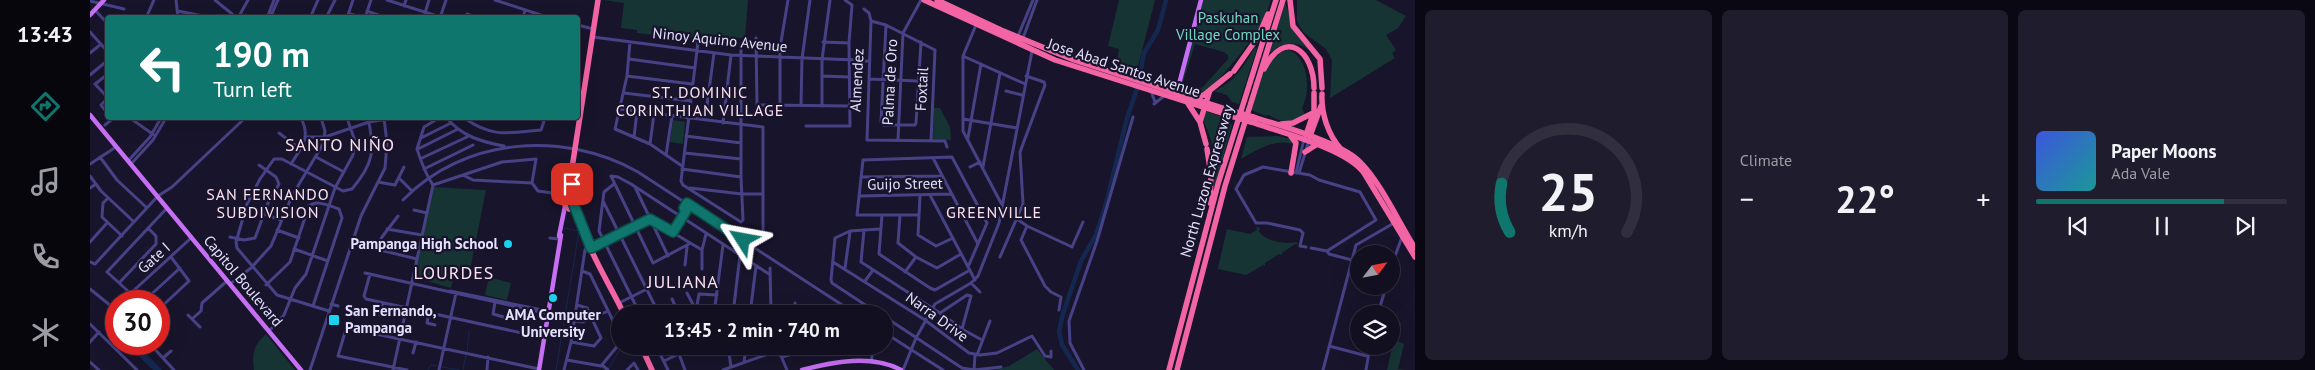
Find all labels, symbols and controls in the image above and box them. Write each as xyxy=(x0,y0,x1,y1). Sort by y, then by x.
park label: Paskuhan Village Complex xyxy=(1175,8,1280,44)
text: 13:43 xyxy=(17,20,73,48)
street label: Ninoy Aquino Avenue xyxy=(652,23,788,56)
text: 190 m xyxy=(213,31,310,77)
street label: Jose Abad Santos Avenue xyxy=(1044,34,1203,101)
icon: left xyxy=(130,35,195,100)
street label: Palma de Oro xyxy=(878,38,901,126)
street label: Almendez xyxy=(845,48,868,112)
street label: Foxtail xyxy=(911,66,932,111)
text: Turn left xyxy=(213,75,292,103)
district label: ST. DOMINIC CORINTHIAN VILLAGE xyxy=(616,82,784,120)
icon: directions xyxy=(28,89,63,124)
street label: North Luzon Expressway xyxy=(1176,102,1237,259)
district label: SANTO NIÑO xyxy=(285,133,395,156)
text: Paper Moons xyxy=(2111,139,2216,163)
text: Climate xyxy=(1740,150,1792,170)
text: 25 xyxy=(1539,158,1598,225)
pin xyxy=(551,163,593,205)
text: Ada Vale xyxy=(2111,163,2170,183)
icon: music xyxy=(28,164,63,199)
icon: arrive xyxy=(558,170,586,198)
street label: Guijo Street xyxy=(867,173,943,194)
text: 22° xyxy=(1835,174,1895,223)
text: − xyxy=(1740,180,1754,217)
text: + xyxy=(1976,180,1990,217)
district label: SAN FERNANDO SUBDIVISION xyxy=(206,184,330,222)
district label: GREENVILLE xyxy=(946,202,1042,222)
icon: previous xyxy=(2064,212,2092,240)
icon: pause xyxy=(2148,212,2176,240)
icon: next xyxy=(2231,212,2259,240)
position arrow xyxy=(716,213,768,265)
text: km/h xyxy=(1549,219,1588,242)
street label: Capitol Boulevard xyxy=(200,231,287,330)
place label: Pampanga High School xyxy=(350,234,499,253)
street label: Gate I xyxy=(133,238,174,277)
marker: Pampanga High School xyxy=(502,238,514,250)
icon: phone xyxy=(28,239,63,274)
north arrow xyxy=(1350,245,1400,295)
map controls xyxy=(1350,245,1400,355)
district label: LOURDES xyxy=(414,261,494,284)
district label: JULIANA xyxy=(646,270,719,293)
street label: Narra Drive xyxy=(902,288,972,346)
speed limit sign: 30 xyxy=(105,290,170,355)
marker: AMA Computer University xyxy=(547,292,559,304)
place label: San Fernando, Pampanga xyxy=(345,301,437,337)
place label: AMA Computer University xyxy=(505,305,601,341)
button: layers xyxy=(1350,305,1400,355)
marker: San Fernando, Pampanga xyxy=(327,313,341,327)
icon: climate xyxy=(28,315,63,350)
text: 13:45 · 2 min · 740 m xyxy=(664,318,840,342)

